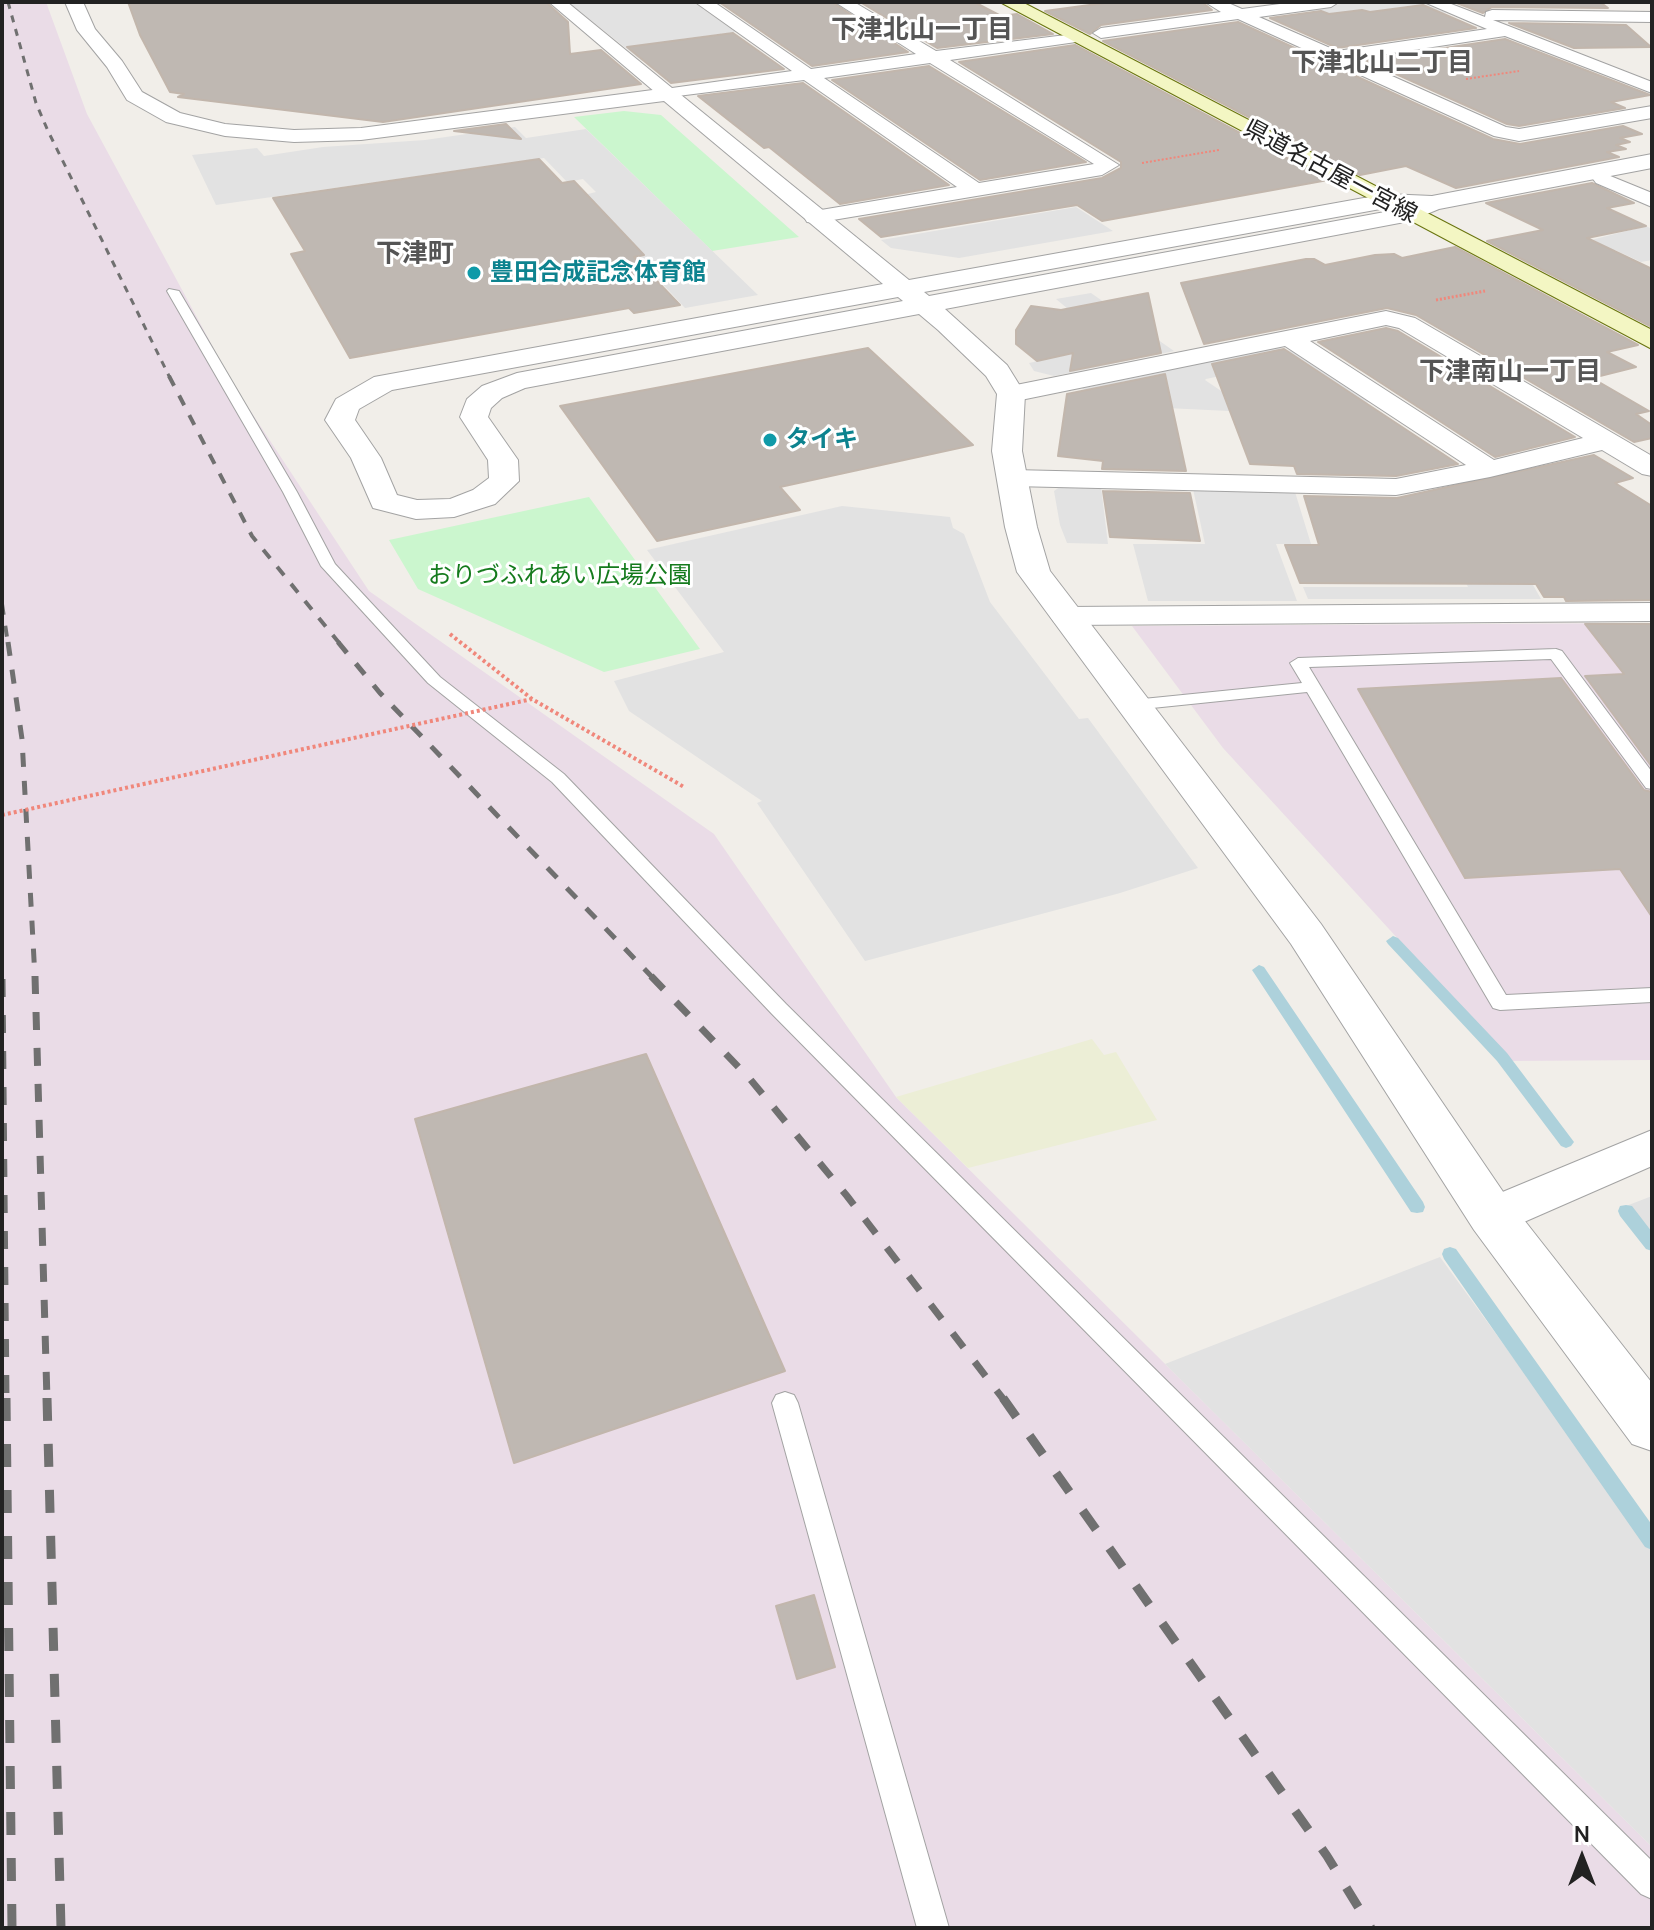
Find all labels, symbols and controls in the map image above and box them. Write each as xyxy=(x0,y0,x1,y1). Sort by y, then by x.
district label: 下津北山一丁目 xyxy=(831,15,1013,47)
district label: 下津北山二丁目 xyxy=(1291,48,1473,80)
street label: 県道名古屋一宮線 xyxy=(1238,114,1422,230)
district label: 下津町 xyxy=(376,239,454,271)
place label: 豊田合成記念体育館 xyxy=(490,259,706,287)
marker: 豊田合成記念体育館 xyxy=(465,264,483,282)
district label: 下津南山一丁目 xyxy=(1419,357,1601,389)
place label: タイキ xyxy=(786,426,858,454)
marker: タイキ xyxy=(761,431,779,449)
park label: おりづふれあい広場公園 xyxy=(428,562,692,590)
north arrow xyxy=(1542,1818,1622,1898)
text: N xyxy=(1574,1819,1590,1849)

